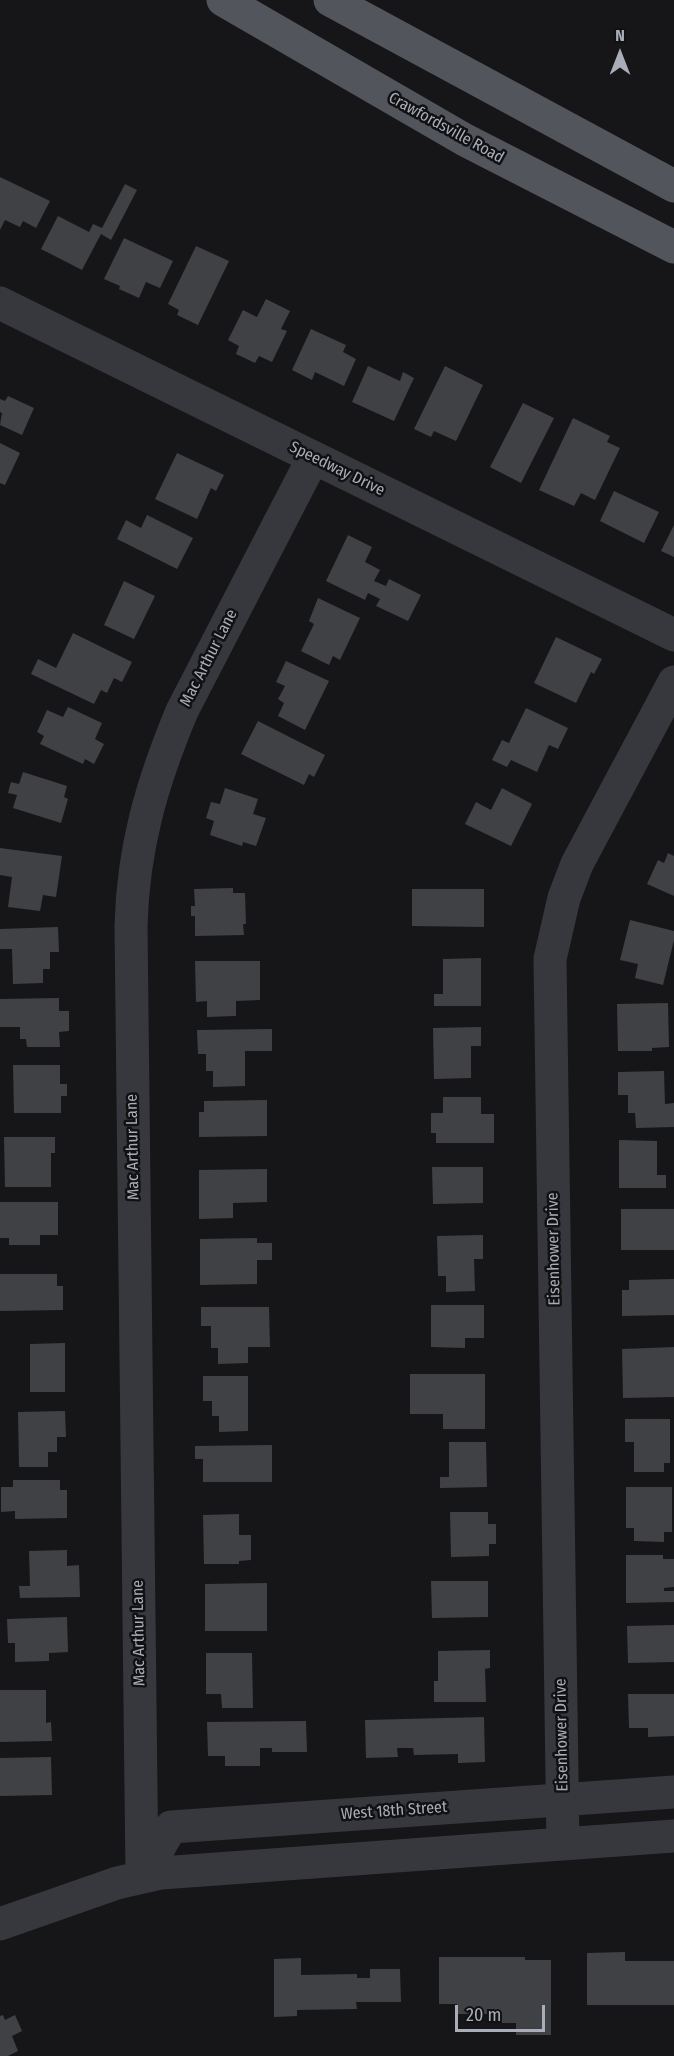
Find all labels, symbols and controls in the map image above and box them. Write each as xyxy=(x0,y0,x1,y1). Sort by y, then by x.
north arrow xyxy=(590,24,650,84)
text: N xyxy=(615,26,625,45)
street label: Crawfordsville Road xyxy=(385,88,507,168)
street label: Speedway Drive xyxy=(286,438,388,500)
street label: Mac Arthur Lane xyxy=(176,606,242,710)
street label: Mac Arthur Lane xyxy=(122,1094,144,1200)
street label: Eisenhower Drive xyxy=(543,1192,565,1306)
street label: Mac Arthur Lane xyxy=(128,1580,150,1686)
street label: Eisenhower Drive xyxy=(551,1678,573,1792)
street label: West 18th Street xyxy=(340,1798,448,1824)
scale bar xyxy=(458,1993,548,2031)
text: 20 m xyxy=(466,2004,501,2026)

